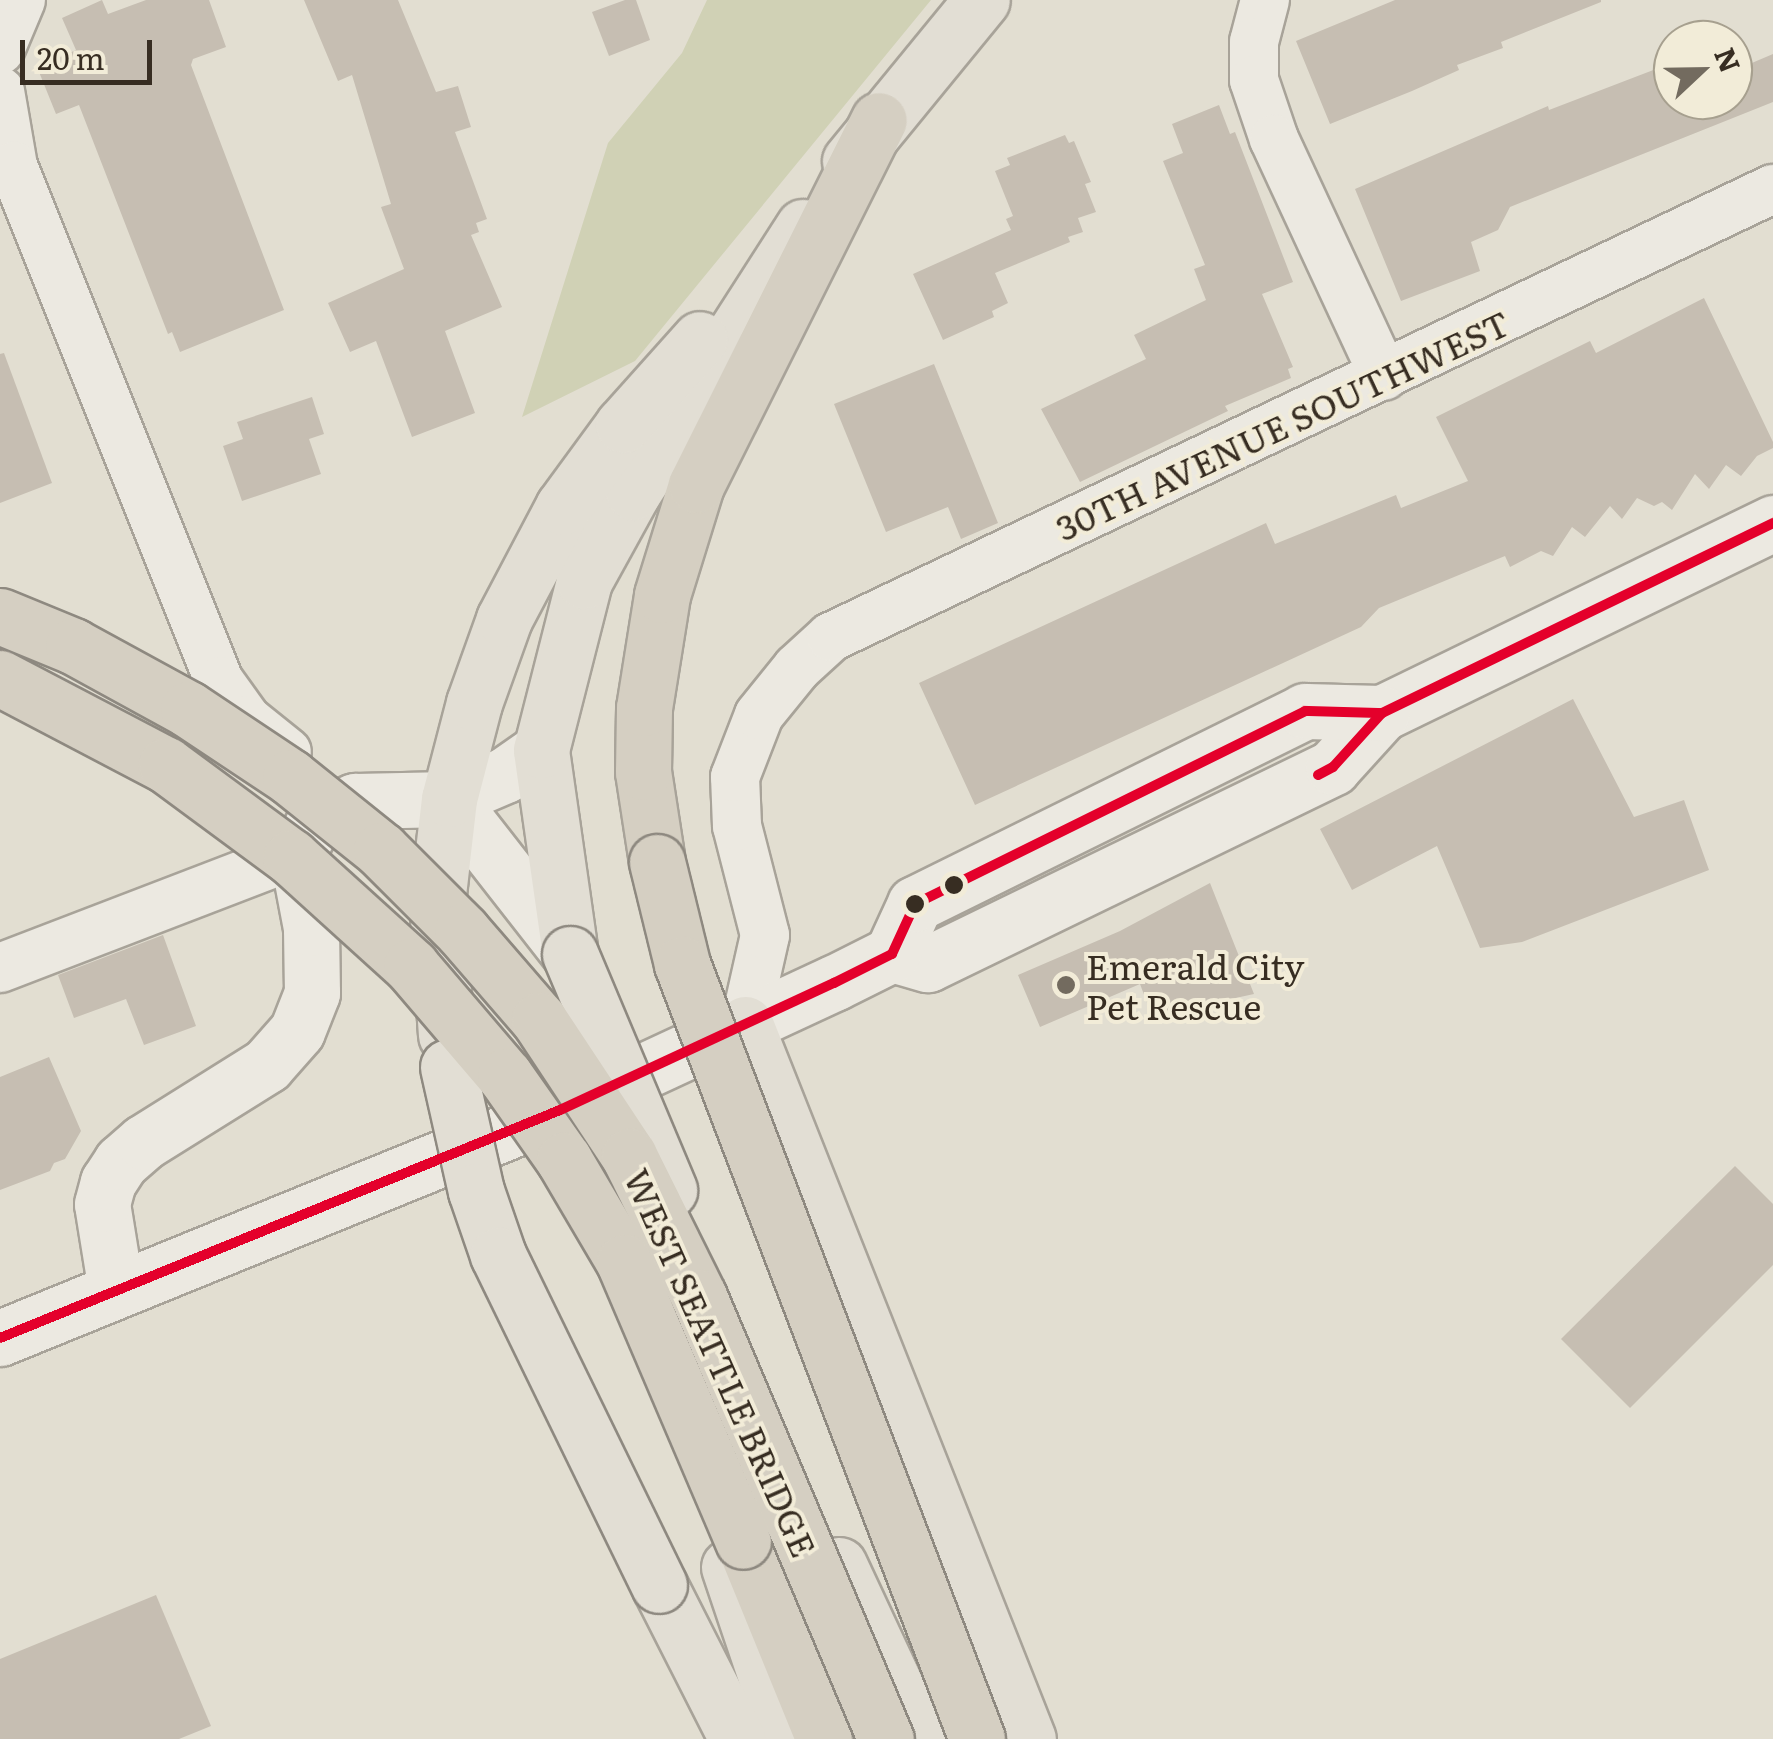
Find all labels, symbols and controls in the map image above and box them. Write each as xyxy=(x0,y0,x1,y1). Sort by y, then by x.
scale bar xyxy=(25,20,158,82)
north arrow xyxy=(1653,20,1753,120)
text: 20 m xyxy=(37,35,105,79)
text: N xyxy=(1705,41,1753,78)
street label: 30TH AVENUE SOUTHWEST xyxy=(1048,300,1516,548)
unlabelled marker xyxy=(944,875,964,895)
unlabelled marker xyxy=(905,894,925,914)
place label: Emerald City Pet Rescue xyxy=(1086,944,1304,1026)
marker: Emerald City Pet Rescue xyxy=(1055,974,1077,996)
street label: WEST SEATTLE BRIDGE xyxy=(617,1161,827,1563)

